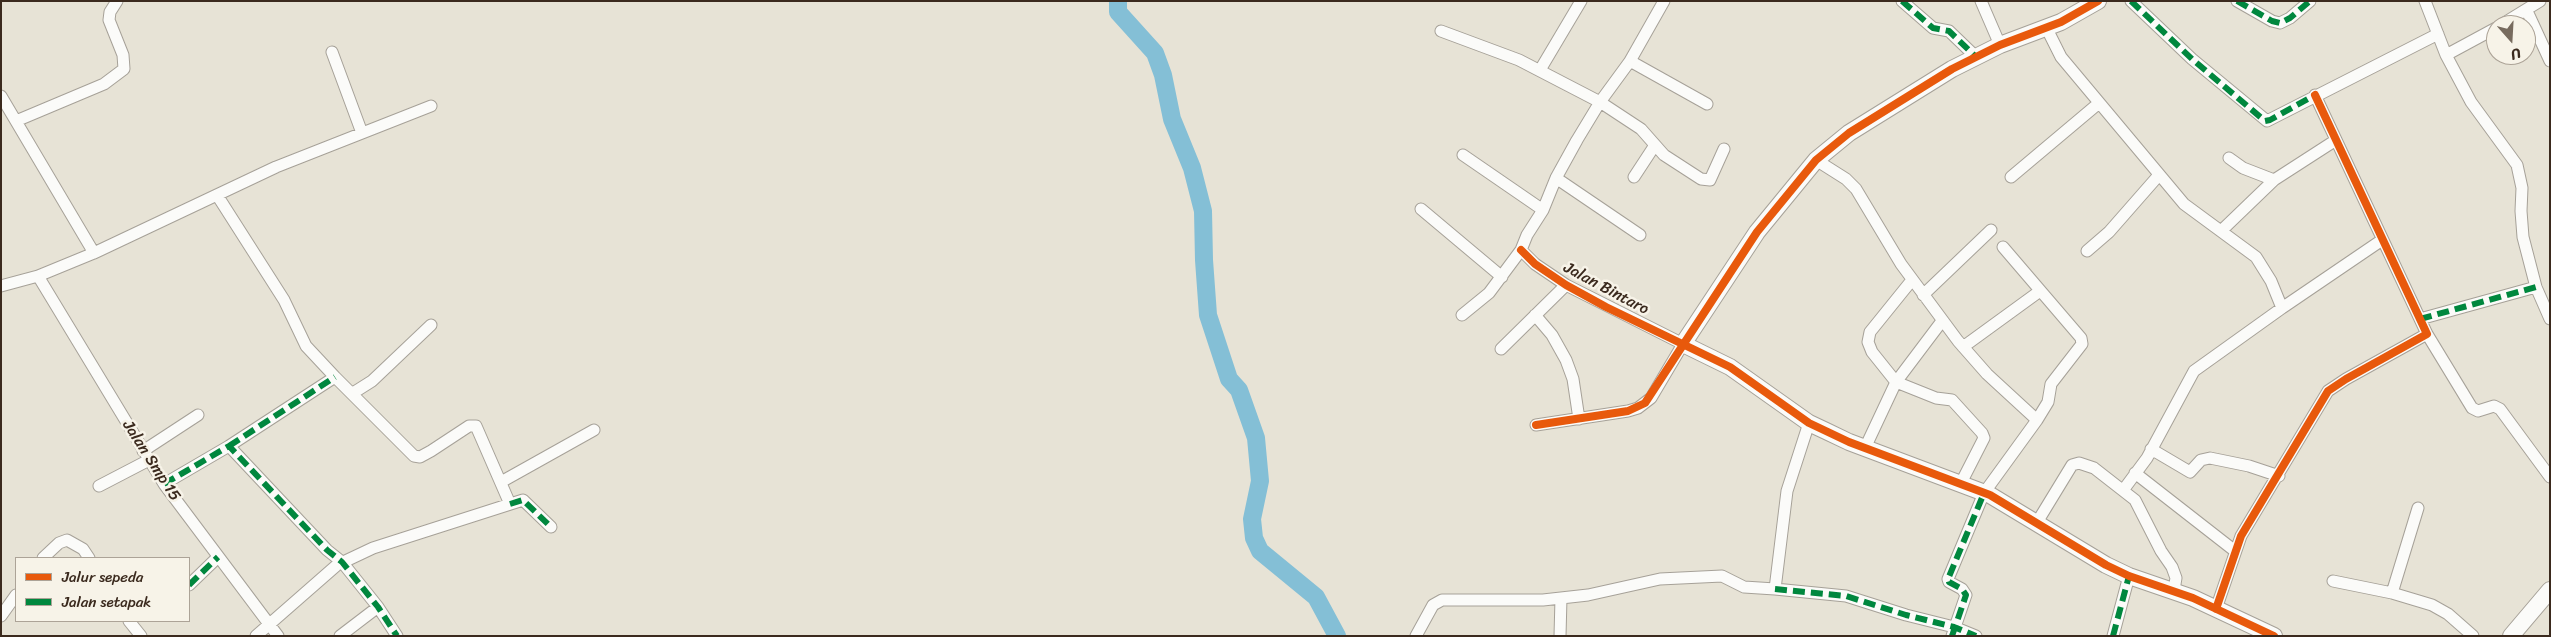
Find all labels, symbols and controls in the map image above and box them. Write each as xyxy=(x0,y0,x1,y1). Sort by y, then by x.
north arrow xyxy=(2486,15,2536,65)
text: U xyxy=(2507,40,2524,67)
street label: Jalan Bintaro xyxy=(1560,259,1652,319)
street label: Jalan Smp 15 xyxy=(118,417,184,505)
legend xyxy=(15,557,190,622)
text: Jalur sepeda xyxy=(62,564,143,590)
text: Jalan setapak xyxy=(62,589,151,615)

